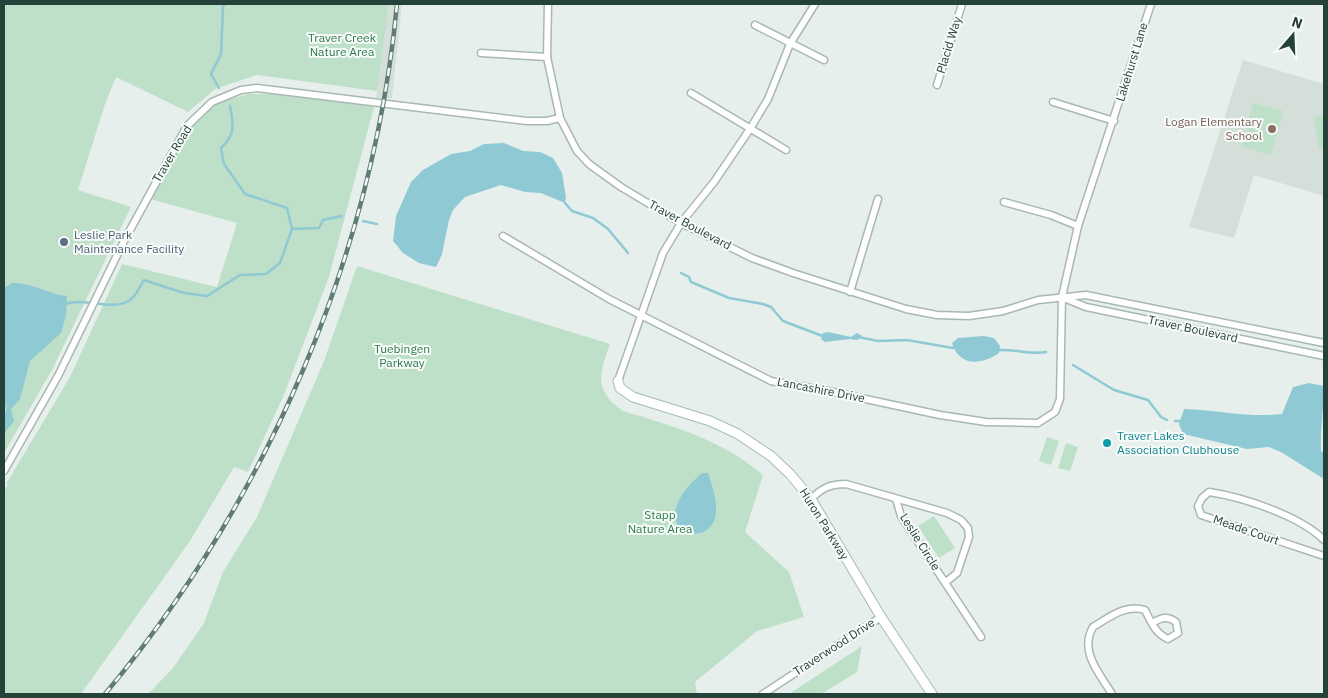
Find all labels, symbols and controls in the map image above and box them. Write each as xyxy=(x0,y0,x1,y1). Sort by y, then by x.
north arrow xyxy=(1268,10,1318,60)
text: N xyxy=(1290,13,1305,33)
street label: Placid Way xyxy=(933,15,964,75)
street label: Lakehurst Lane xyxy=(1112,20,1151,103)
park label: Traver Creek Nature Area xyxy=(308,30,377,59)
place label: Logan Elementary School xyxy=(1165,114,1262,143)
street label: Traver Road xyxy=(149,122,195,185)
marker: Logan Elementary School xyxy=(1266,123,1278,135)
street label: Traver Boulevard xyxy=(646,197,734,253)
place label: Leslie Park Maintenance Facility xyxy=(74,227,184,256)
marker: Leslie Park Maintenance Facility xyxy=(58,236,70,248)
street label: Traver Boulevard xyxy=(1147,312,1239,345)
park label: Tuebingen Parkway xyxy=(374,341,430,370)
street label: Lancashire Drive xyxy=(776,374,867,405)
place label: Traver Lakes Association Clubhouse xyxy=(1117,428,1240,457)
marker: Traver Lakes Association Clubhouse xyxy=(1101,437,1113,449)
street label: Huron Parkway xyxy=(796,485,852,562)
park label: Stapp Nature Area xyxy=(628,507,693,536)
street label: Leslie Circle xyxy=(897,510,944,573)
street label: Meade Court xyxy=(1211,511,1281,548)
street label: Traverwood Drive xyxy=(790,614,878,678)

